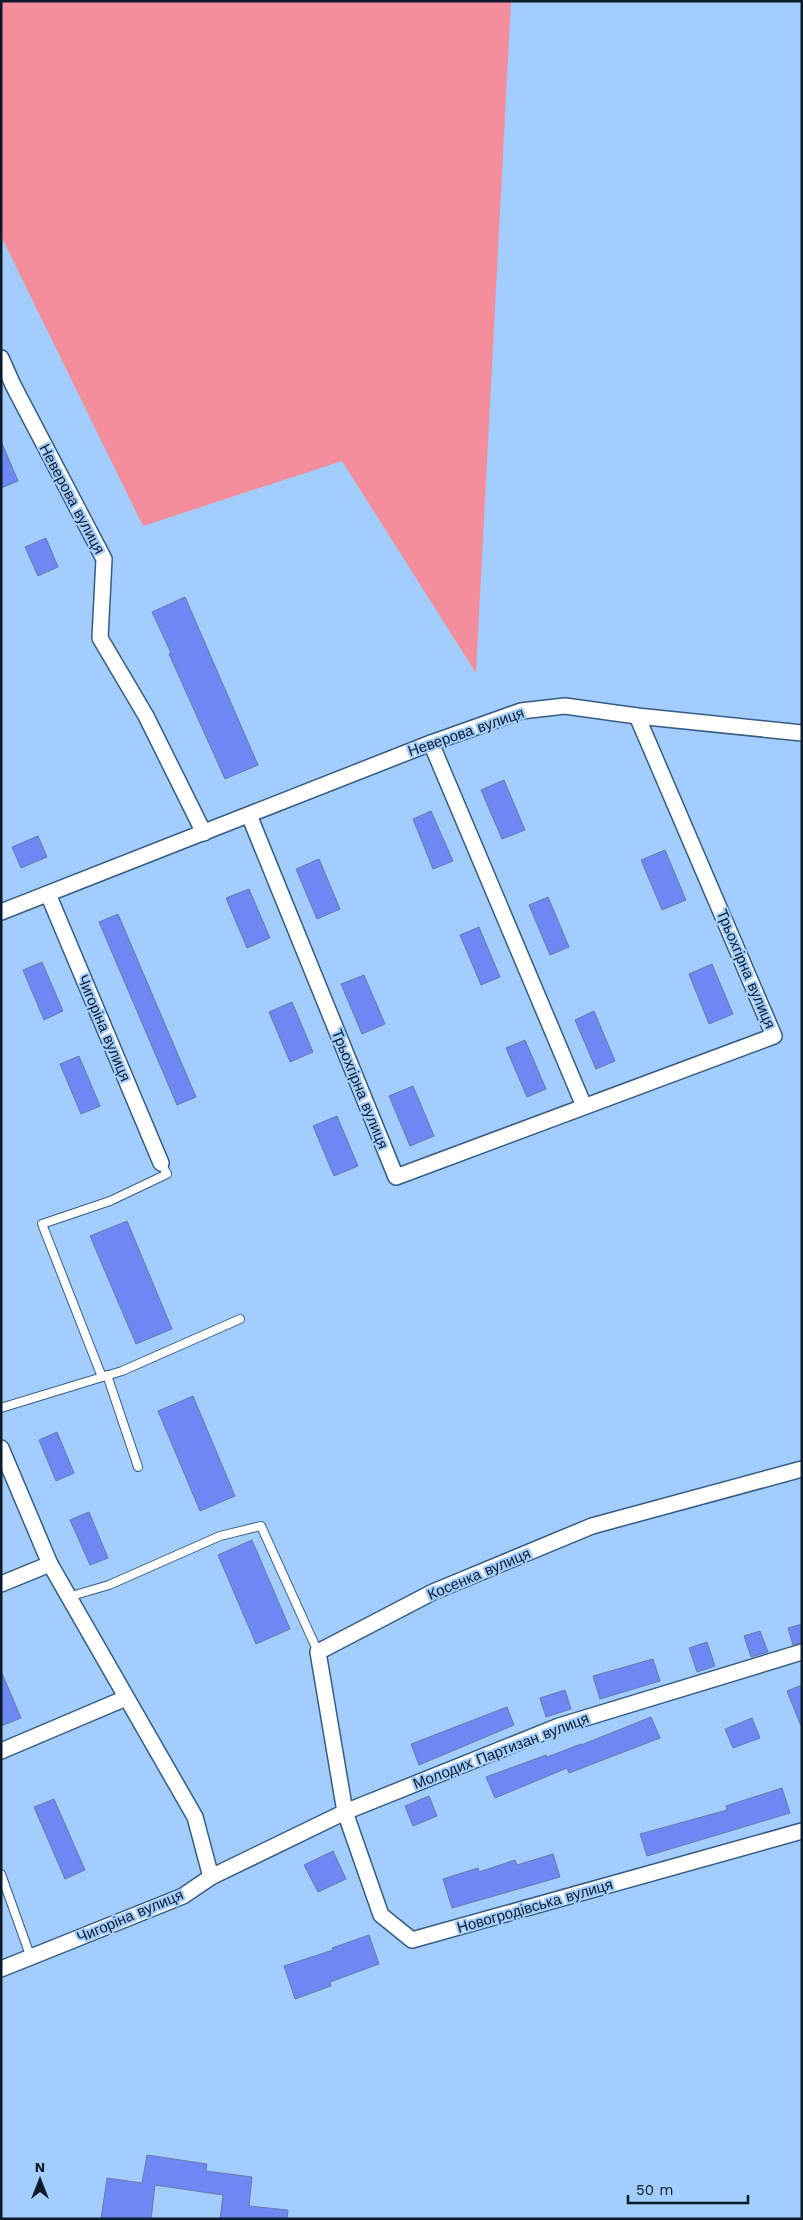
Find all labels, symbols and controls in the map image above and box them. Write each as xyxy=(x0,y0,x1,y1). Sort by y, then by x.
street label: Неверова вулиця xyxy=(35,441,109,557)
street label: Неверова вулиця xyxy=(405,704,527,760)
street label: Трьохгірна вулиця xyxy=(713,907,779,1031)
street label: Чигоріна вулиця xyxy=(73,972,135,1084)
street label: Трьохгірна вулиця xyxy=(328,1026,392,1152)
street label: Косенка вулиця xyxy=(425,1544,533,1604)
street label: Молодих Партизан вулиця xyxy=(410,1709,592,1793)
street label: Новогродівська вулиця xyxy=(455,1875,615,1937)
street label: Чигоріна вулиця xyxy=(74,1885,186,1947)
north arrow xyxy=(15,2155,65,2205)
text: N xyxy=(35,2159,45,2175)
scale bar xyxy=(628,2172,748,2204)
text: 50 m xyxy=(636,2181,673,2199)

